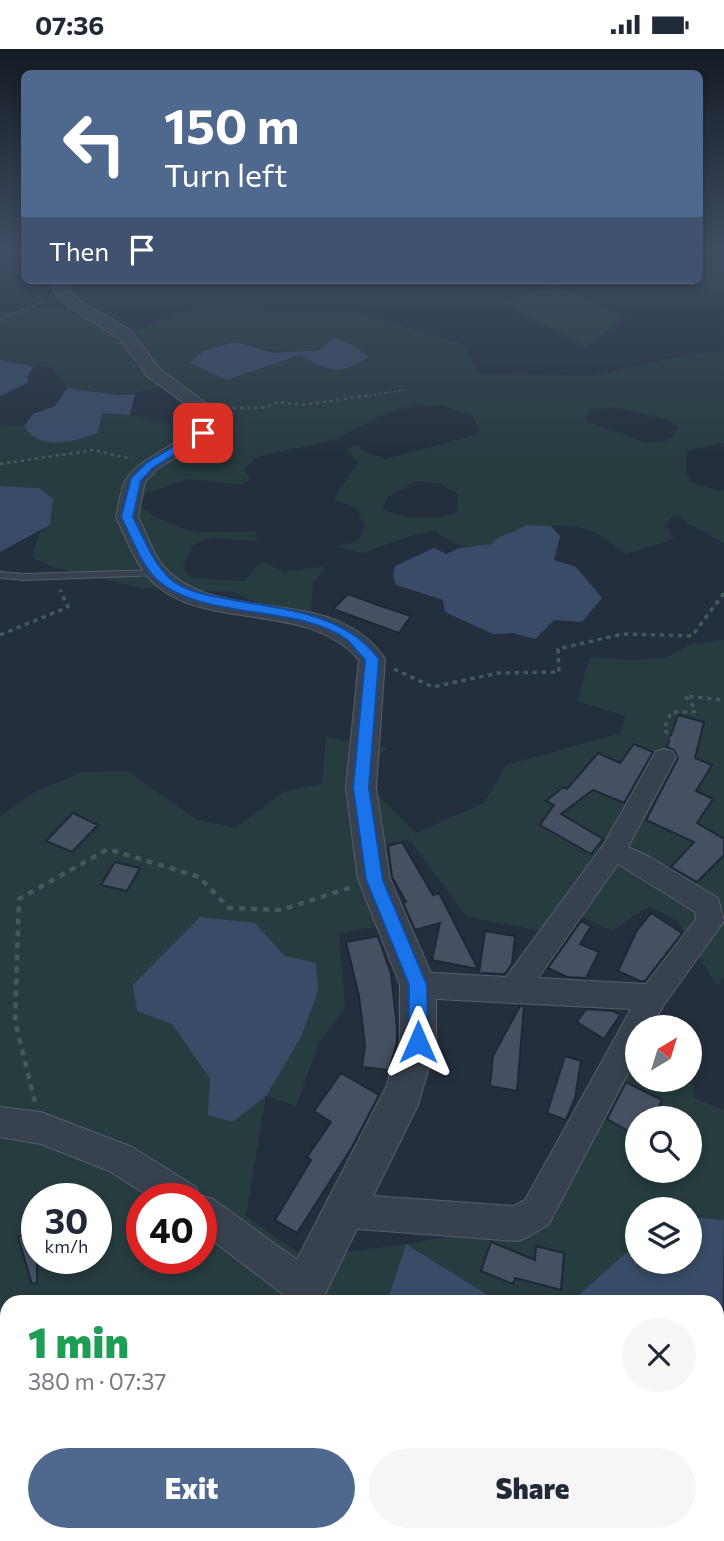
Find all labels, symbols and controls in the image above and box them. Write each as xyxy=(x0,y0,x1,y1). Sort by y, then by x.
text: 07:36 xyxy=(35,9,104,40)
text: 150 m xyxy=(164,94,299,154)
icon: left xyxy=(49,98,140,189)
text: Turn left xyxy=(164,154,288,194)
icon: arrive xyxy=(123,231,161,269)
text: Then xyxy=(49,235,109,266)
pin xyxy=(173,403,233,463)
icon: arrive xyxy=(184,414,222,452)
position arrow xyxy=(381,1005,455,1079)
north arrow xyxy=(625,1015,702,1092)
map controls xyxy=(625,1015,702,1274)
button: search xyxy=(625,1106,702,1183)
speed limit sign: 40 xyxy=(126,1183,217,1274)
button: layers xyxy=(625,1197,702,1274)
text: 30 xyxy=(45,1198,88,1241)
text: km/h xyxy=(45,1235,88,1257)
text: 1 min xyxy=(28,1315,129,1367)
button: close xyxy=(622,1318,696,1392)
text: 380 m · 07:37 xyxy=(28,1367,166,1395)
button: Exit xyxy=(28,1448,355,1528)
button: Share xyxy=(369,1448,696,1528)

